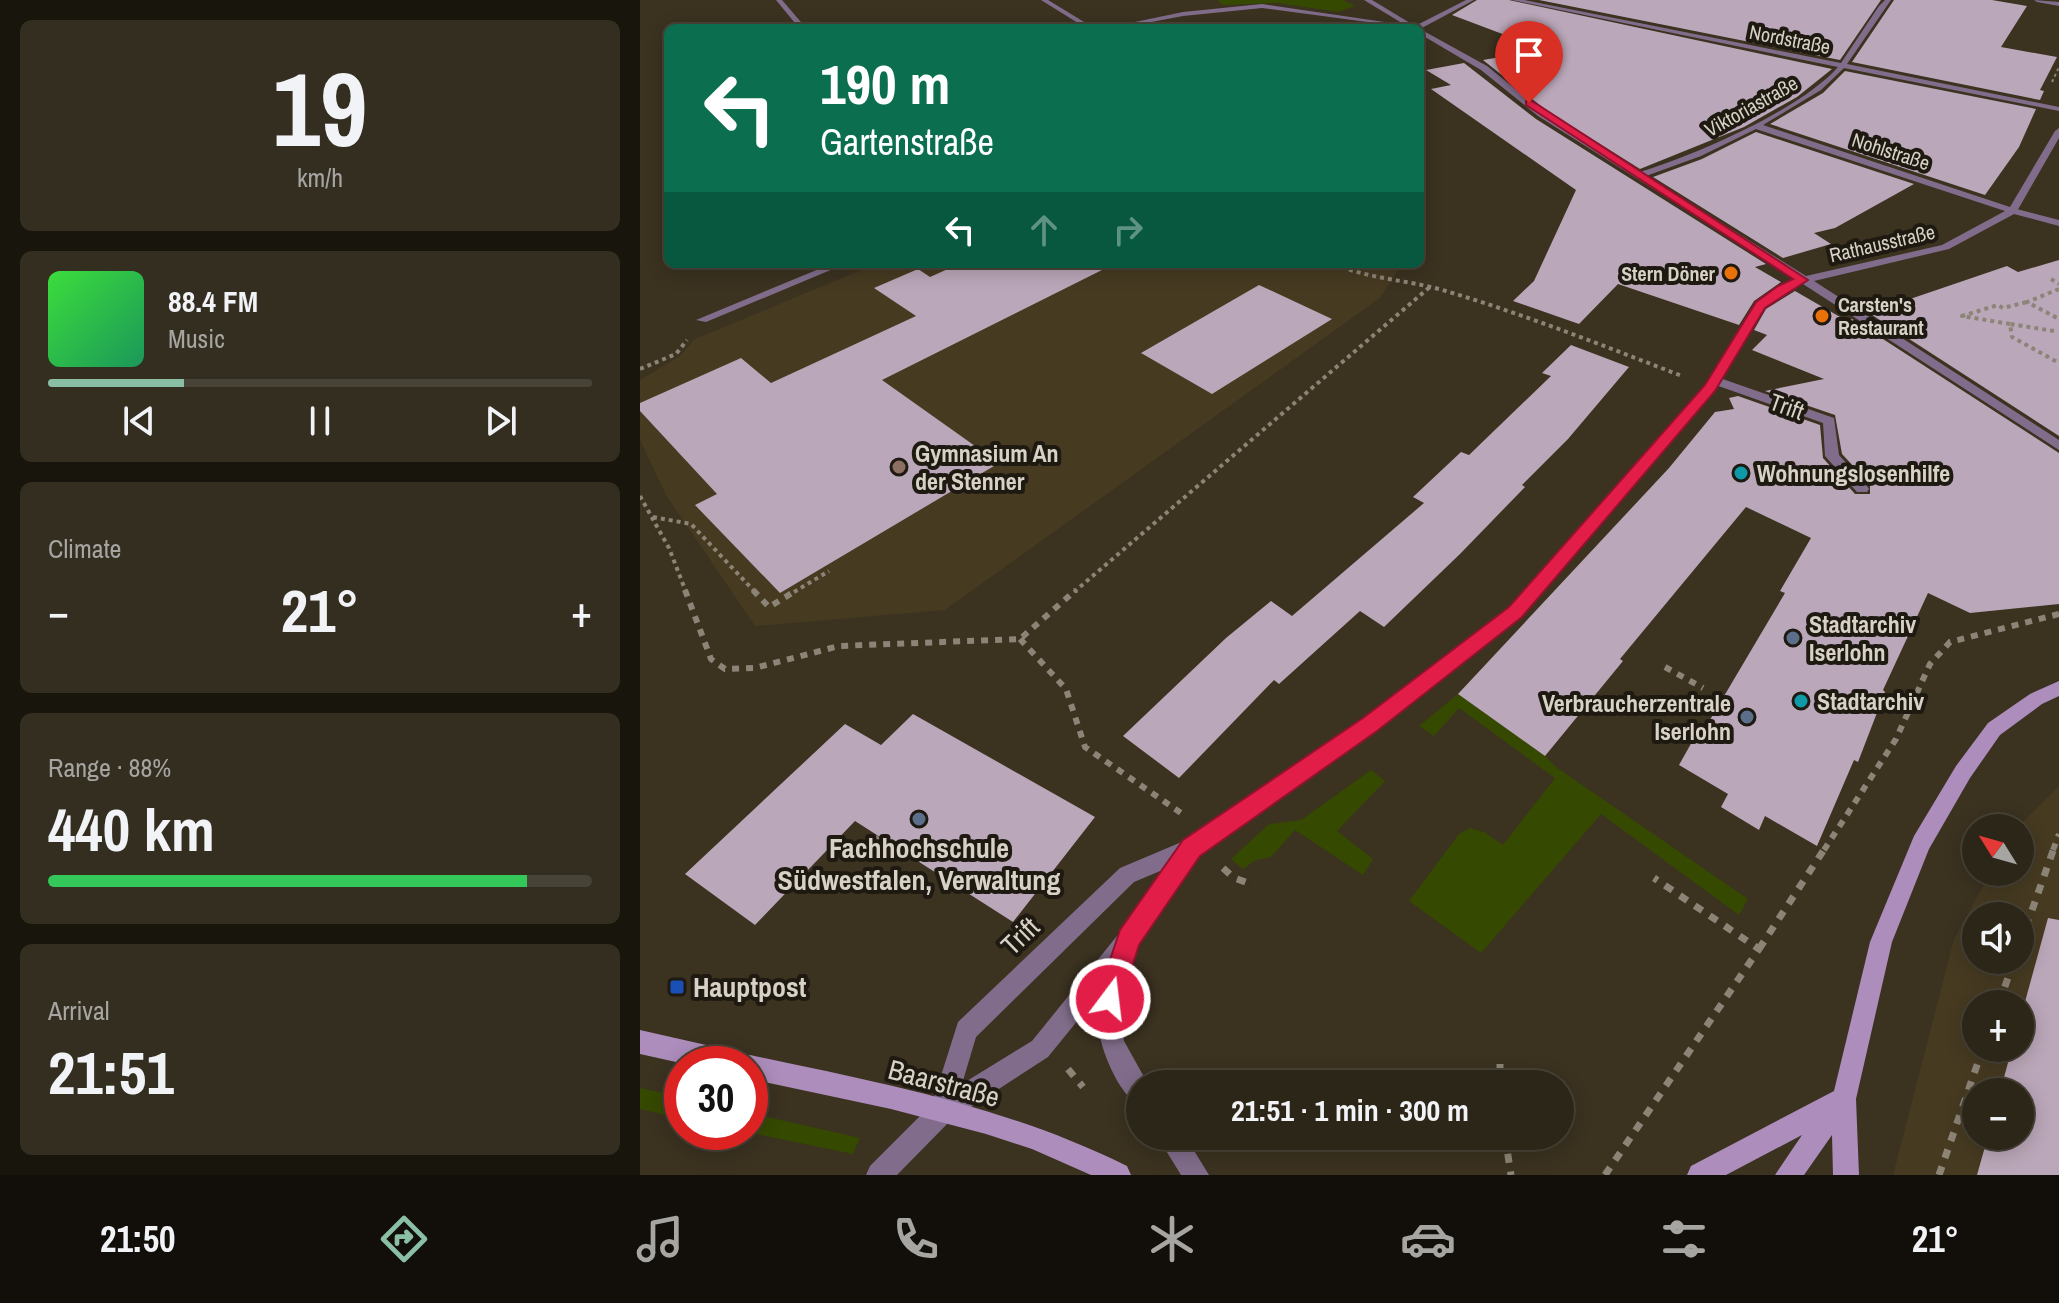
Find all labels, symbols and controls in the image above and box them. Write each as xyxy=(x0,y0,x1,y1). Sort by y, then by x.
street label: Nordstraße xyxy=(1747,18,1833,60)
pin xyxy=(1495,21,1563,103)
icon: arrive xyxy=(1507,33,1551,77)
text: 19 xyxy=(273,38,367,178)
text: 190 m xyxy=(820,46,950,121)
icon: left xyxy=(688,56,792,160)
street label: Viktoriastraße xyxy=(1700,69,1802,143)
text: Gartenstraße xyxy=(820,118,994,166)
street label: Nohlstraße xyxy=(1849,126,1933,176)
text: km/h xyxy=(297,160,343,195)
icon: left xyxy=(938,208,982,252)
icon: ahead xyxy=(1022,208,1066,252)
icon: right xyxy=(1106,208,1150,252)
street label: Rathausstraße xyxy=(1827,218,1937,268)
place label: Stern Döner xyxy=(1621,260,1716,287)
marker: Stern Döner xyxy=(1722,264,1740,282)
text: 88.4 FM xyxy=(168,281,258,321)
place label: Carsten's Restaurant xyxy=(1838,291,1924,341)
marker: Carsten's Restaurant xyxy=(1813,307,1831,325)
text: Music xyxy=(168,321,225,356)
street label: Trift xyxy=(1765,385,1809,427)
icon: previous xyxy=(117,399,161,443)
icon: pause xyxy=(298,399,342,443)
icon: next xyxy=(479,399,523,443)
place label: Gymnasium An der Stenner xyxy=(915,437,1059,497)
place label: Wohnungslosenhilfe xyxy=(1757,457,1950,489)
marker: Gymnasium An der Stenner xyxy=(890,458,908,476)
marker: Wohnungslosenhilfe xyxy=(1732,464,1750,482)
text: Climate xyxy=(48,531,121,566)
text: 21° xyxy=(281,570,359,651)
text: − xyxy=(48,581,69,641)
text: + xyxy=(571,581,592,641)
place label: Stadtarchiv Iserlohn xyxy=(1809,608,1916,668)
marker: Stadtarchiv Iserlohn xyxy=(1784,629,1802,647)
place label: Stadtarchiv xyxy=(1817,685,1924,717)
place label: Verbraucherzentrale Iserlohn xyxy=(1542,687,1731,747)
marker: Stadtarchiv xyxy=(1792,692,1810,710)
marker: Verbraucherzentrale Iserlohn xyxy=(1738,708,1756,726)
text: Range · 88% xyxy=(48,750,171,785)
text: 440 km xyxy=(48,789,215,870)
marker: Fachhochschule Südwestfalen, Verwaltung xyxy=(910,810,928,828)
north arrow xyxy=(1962,814,2034,886)
map controls xyxy=(1962,814,2034,1150)
place label: Fachhochschule Südwestfalen, Verwaltung xyxy=(778,829,1060,899)
button: sound xyxy=(1962,902,2034,974)
street label: Trift xyxy=(992,908,1048,964)
position arrow xyxy=(1068,957,1152,1041)
place label: Hauptpost xyxy=(693,968,807,1006)
marker: Hauptpost xyxy=(668,978,686,996)
button: + xyxy=(1962,990,2034,1062)
text: Arrival xyxy=(48,993,110,1028)
text: 21:51 xyxy=(48,1032,174,1113)
speed limit sign: 30 xyxy=(664,1046,768,1150)
street label: Baarstraße xyxy=(884,1050,1004,1116)
button: − xyxy=(1962,1078,2034,1150)
text: 21:51 · 1 min · 300 m xyxy=(1231,1090,1469,1130)
icon: directions xyxy=(376,1211,432,1267)
icon: music xyxy=(632,1211,688,1267)
icon: phone xyxy=(888,1211,944,1267)
icon: climate xyxy=(1144,1211,1200,1267)
icon: car xyxy=(1400,1211,1456,1267)
icon: filters xyxy=(1656,1211,1712,1267)
text: 21:50 xyxy=(100,1215,176,1263)
text: 21° xyxy=(1912,1215,1959,1263)

